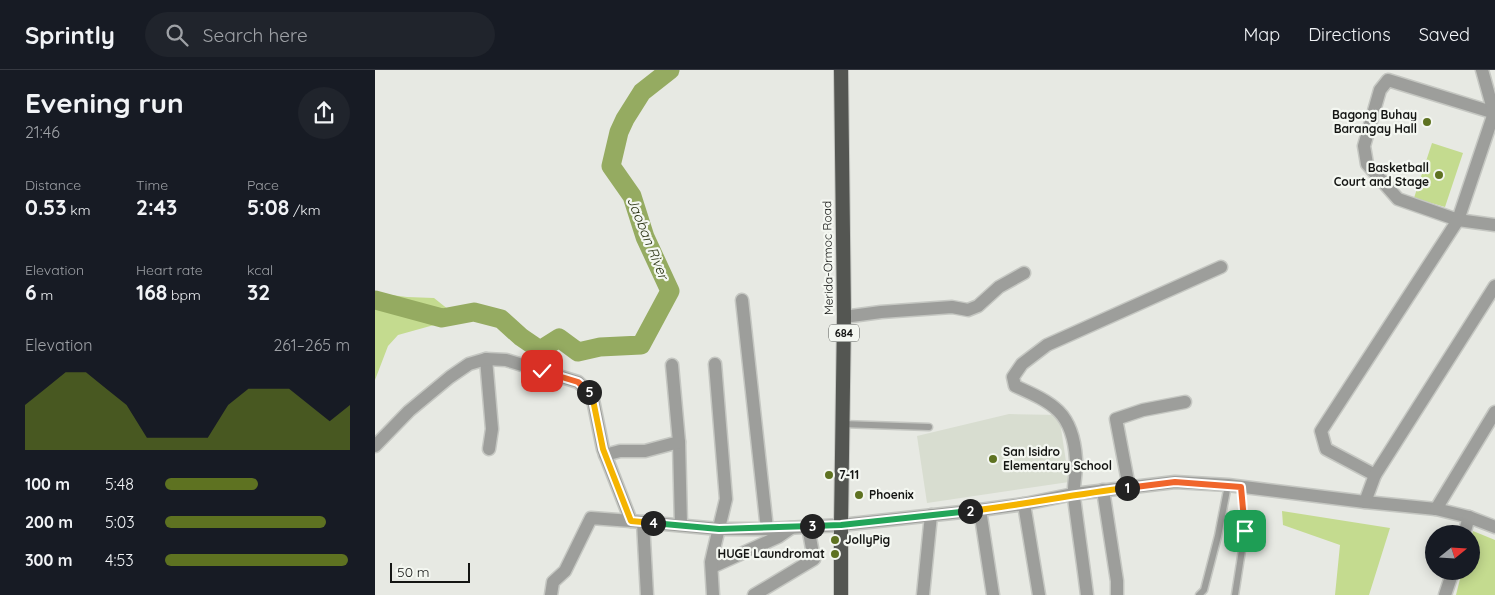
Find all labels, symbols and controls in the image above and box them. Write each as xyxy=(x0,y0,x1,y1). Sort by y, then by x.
search box xyxy=(145,12,495,57)
text: Sprintly xyxy=(25,20,115,50)
icon: search xyxy=(163,21,191,49)
text: Search here xyxy=(203,23,308,47)
text: Map xyxy=(1243,23,1280,46)
text: Directions xyxy=(1308,23,1391,46)
text: Saved xyxy=(1419,23,1470,46)
text: Evening run xyxy=(25,85,184,120)
button: share xyxy=(298,87,350,139)
place label: Bagong Buhay Barangay Hall xyxy=(1332,107,1417,136)
marker: Bagong Buhay Barangay Hall xyxy=(1421,116,1433,128)
text: 21:46 xyxy=(25,122,60,142)
place label: Basketball Court and Stage xyxy=(1334,160,1429,189)
marker: Basketball Court and Stage xyxy=(1433,169,1445,181)
text: Distance xyxy=(25,176,81,194)
text: Time xyxy=(136,176,168,194)
text: Pace xyxy=(247,176,279,194)
text: 0.53 xyxy=(25,194,67,220)
text: 2:43 xyxy=(136,194,177,220)
text: 5:08 xyxy=(247,194,289,220)
water label: Jaoban River xyxy=(623,194,673,283)
text: km xyxy=(67,201,91,219)
text: /km xyxy=(289,201,321,219)
street label: Merida-Ormoc Road xyxy=(819,201,836,315)
text: Elevation xyxy=(25,261,84,279)
text: Heart rate xyxy=(136,261,203,279)
text: kcal xyxy=(247,261,273,279)
text: 6 xyxy=(25,279,37,305)
text: 168 xyxy=(136,279,167,305)
text: 32 xyxy=(247,279,270,305)
text: m xyxy=(37,286,53,304)
text: bpm xyxy=(167,286,201,304)
road number: 684 xyxy=(829,324,859,342)
text: Elevation xyxy=(25,335,92,355)
text: 261–265 m xyxy=(273,335,350,355)
pin xyxy=(521,350,563,392)
icon: check xyxy=(528,357,556,385)
pin: 5 xyxy=(577,380,601,404)
text: 5 xyxy=(585,383,594,401)
place label: San Isidro Elementary School xyxy=(1003,444,1112,473)
marker: San Isidro Elementary School xyxy=(987,453,999,465)
place label: 7-11 xyxy=(839,467,859,482)
marker: 7-11 xyxy=(823,469,835,481)
text: 100 m xyxy=(25,474,70,494)
text: 5:48 xyxy=(105,474,134,494)
pin: 1 xyxy=(1115,476,1139,500)
text: 1 xyxy=(1125,479,1130,497)
place label: Phoenix xyxy=(869,487,914,502)
marker: Phoenix xyxy=(853,489,865,501)
pin: 2 xyxy=(957,498,983,524)
text: 2 xyxy=(967,502,974,520)
pin: 4 xyxy=(641,510,665,536)
pin xyxy=(1224,510,1266,552)
text: 200 m xyxy=(25,512,73,532)
text: 5:03 xyxy=(105,512,135,532)
text: 4 xyxy=(649,514,658,532)
pin: 3 xyxy=(799,514,825,538)
text: 3 xyxy=(809,517,816,535)
icon: arrive xyxy=(1231,517,1259,545)
north arrow xyxy=(1425,525,1480,580)
map controls xyxy=(1425,525,1480,580)
place label: JollyPig xyxy=(845,532,890,547)
marker: JollyPig xyxy=(829,534,841,546)
place label: HUGE Laundromat xyxy=(718,546,825,561)
marker: HUGE Laundromat xyxy=(829,548,841,560)
text: 300 m xyxy=(25,550,72,570)
text: 4:53 xyxy=(105,550,134,570)
scale bar xyxy=(390,560,470,583)
text: 50 m xyxy=(397,563,430,581)

